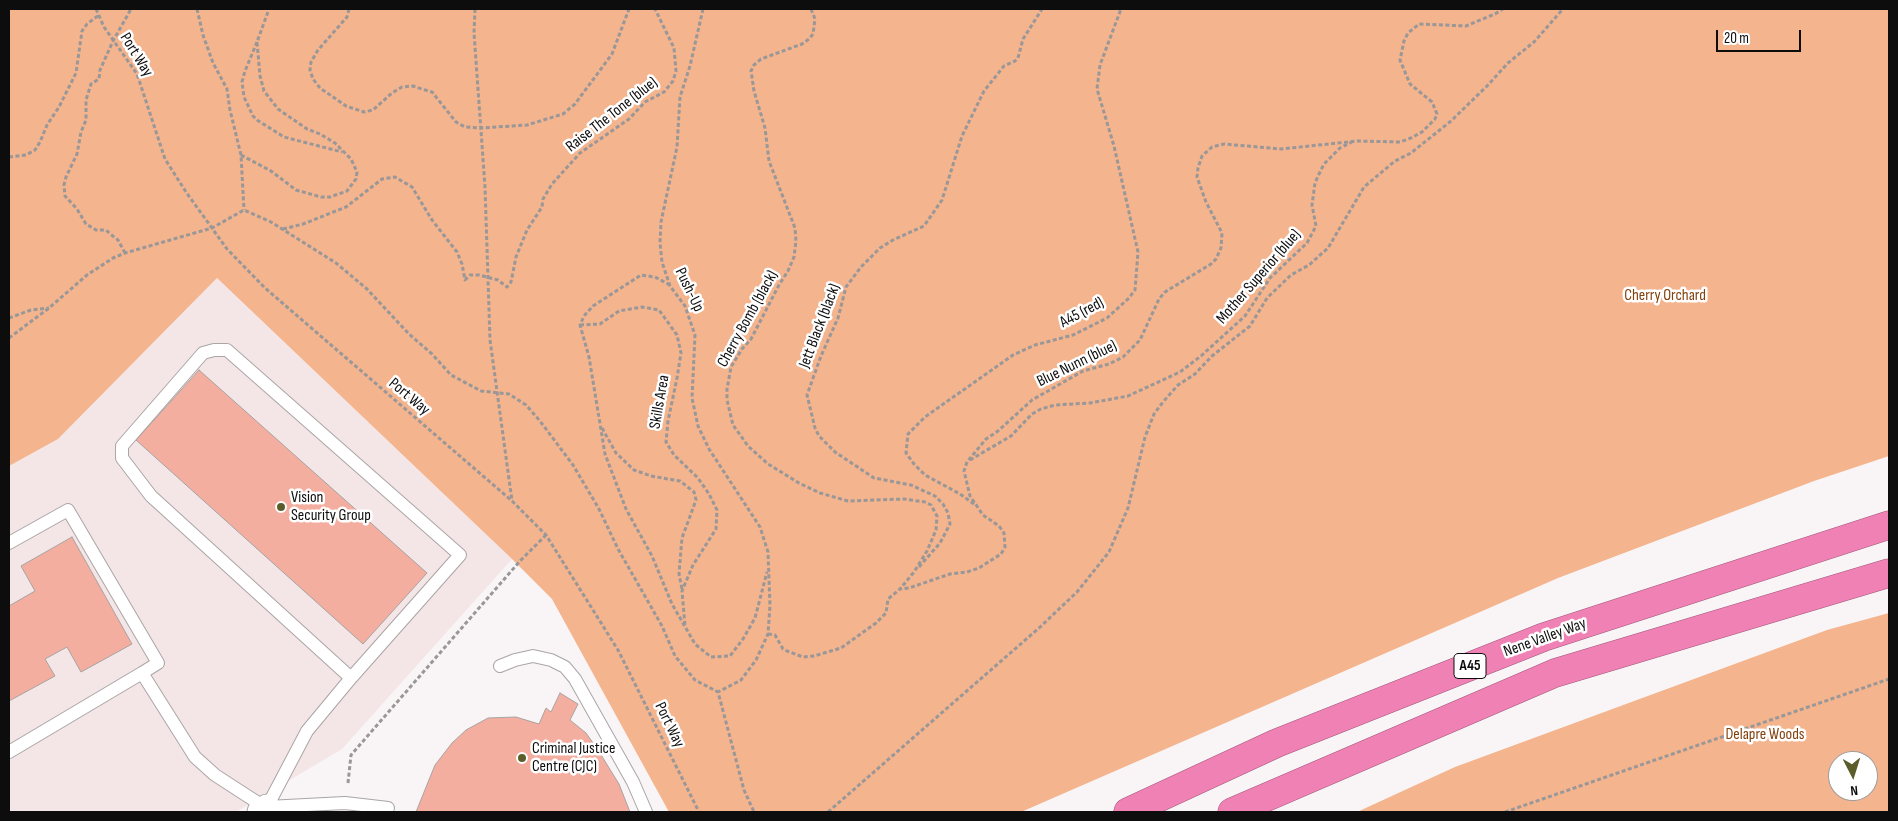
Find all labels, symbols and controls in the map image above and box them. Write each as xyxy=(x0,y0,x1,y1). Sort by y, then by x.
scale bar xyxy=(1718,20,1803,52)
text: 20 m xyxy=(1724,29,1749,48)
street label: Port Way xyxy=(115,30,157,80)
street label: Raise The Tone (blue) xyxy=(562,73,662,157)
street label: Mother Superior (blue) xyxy=(1213,226,1305,328)
street label: Push-Up xyxy=(670,265,708,315)
street label: Cherry Bomb (black) xyxy=(714,267,782,371)
street label: Jett Black (black) xyxy=(795,281,845,371)
park label: Cherry Orchard xyxy=(1624,286,1706,306)
street label: A45 (red) xyxy=(1057,293,1107,333)
street label: Blue Nunn (blue) xyxy=(1034,336,1120,392)
street label: Port Way xyxy=(385,374,433,420)
street label: Skills Area xyxy=(646,374,674,430)
place label: Vision Security Group xyxy=(291,488,371,526)
marker: Vision Security Group xyxy=(275,501,287,513)
street label: Nene Valley Way xyxy=(1501,614,1589,662)
road number: A45 xyxy=(1454,654,1486,678)
street label: Port Way xyxy=(650,699,688,751)
park label: Delapre Woods xyxy=(1725,725,1805,745)
place label: Criminal Justice Centre (CJC) xyxy=(532,739,615,777)
north arrow xyxy=(1828,751,1878,801)
marker: Criminal Justice Centre (CJC) xyxy=(516,752,528,764)
text: N xyxy=(1850,782,1859,799)

